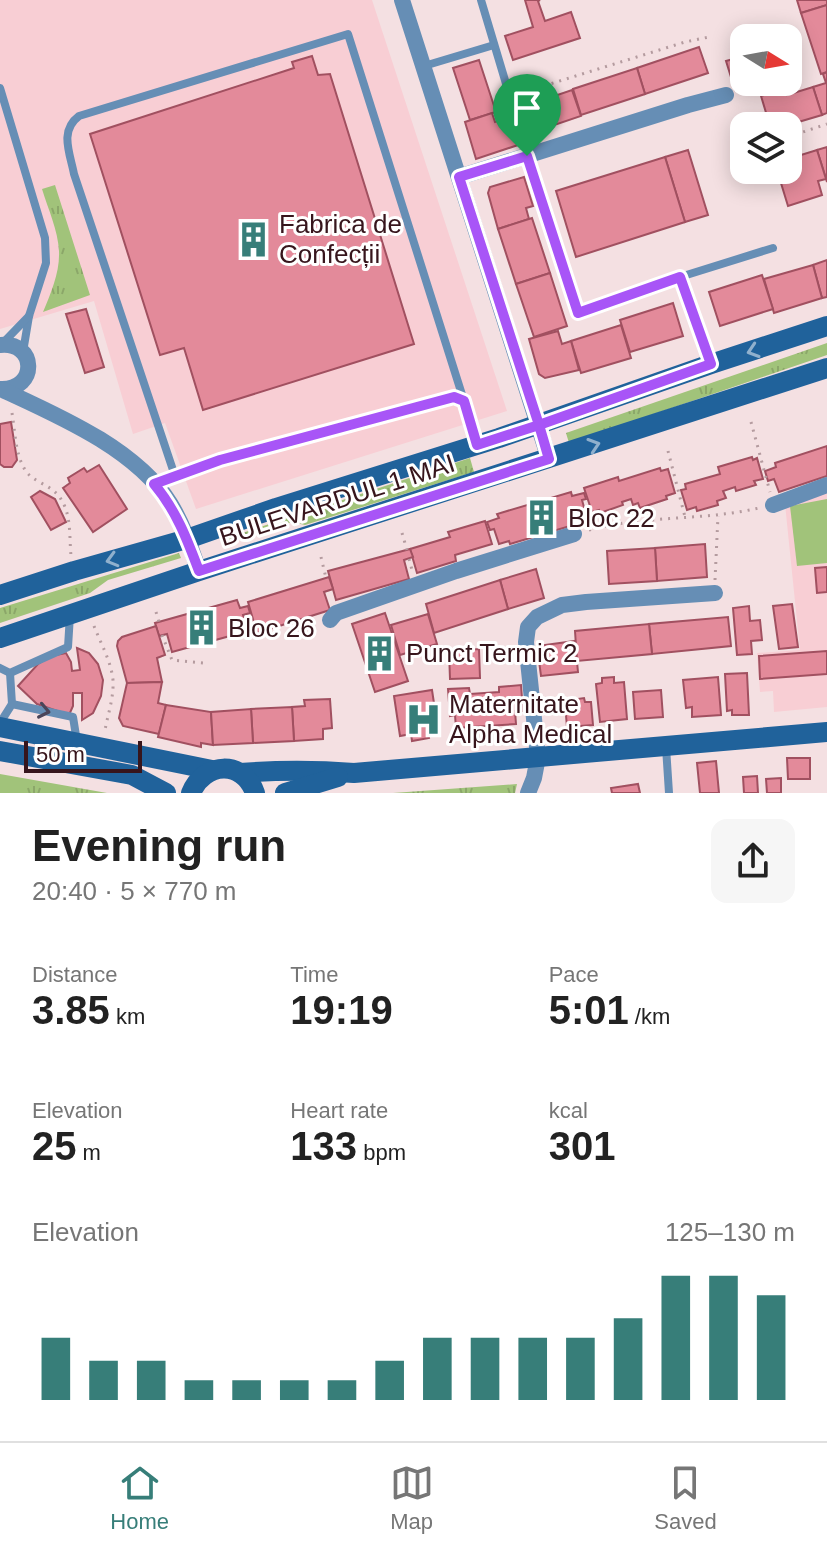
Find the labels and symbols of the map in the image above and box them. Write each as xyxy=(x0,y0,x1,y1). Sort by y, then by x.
north arrow xyxy=(730,24,802,96)
pin xyxy=(493,74,561,156)
place label: Fabrica de Confecții xyxy=(279,209,402,269)
building icon: Fabrica de Confecții xyxy=(234,220,272,258)
one-way arrow xyxy=(747,341,761,357)
one-way arrow xyxy=(586,438,600,454)
street label: BULEVARDUL 1 MAI xyxy=(216,448,458,552)
building icon: Bloc 22 xyxy=(523,499,561,537)
place label: Bloc 22 xyxy=(568,503,655,533)
one-way arrow xyxy=(106,551,120,567)
building icon: Bloc 26 xyxy=(183,609,221,647)
place label: Bloc 26 xyxy=(228,613,315,643)
building icon: Punct Termic 2 xyxy=(361,634,399,672)
place label: Punct Termic 2 xyxy=(406,638,577,668)
place label: Maternitate Alpha Medical xyxy=(449,689,612,749)
hospital icon: Maternitate Alpha Medical xyxy=(404,700,442,738)
one-way arrow xyxy=(36,702,50,719)
scale bar xyxy=(24,737,142,773)

